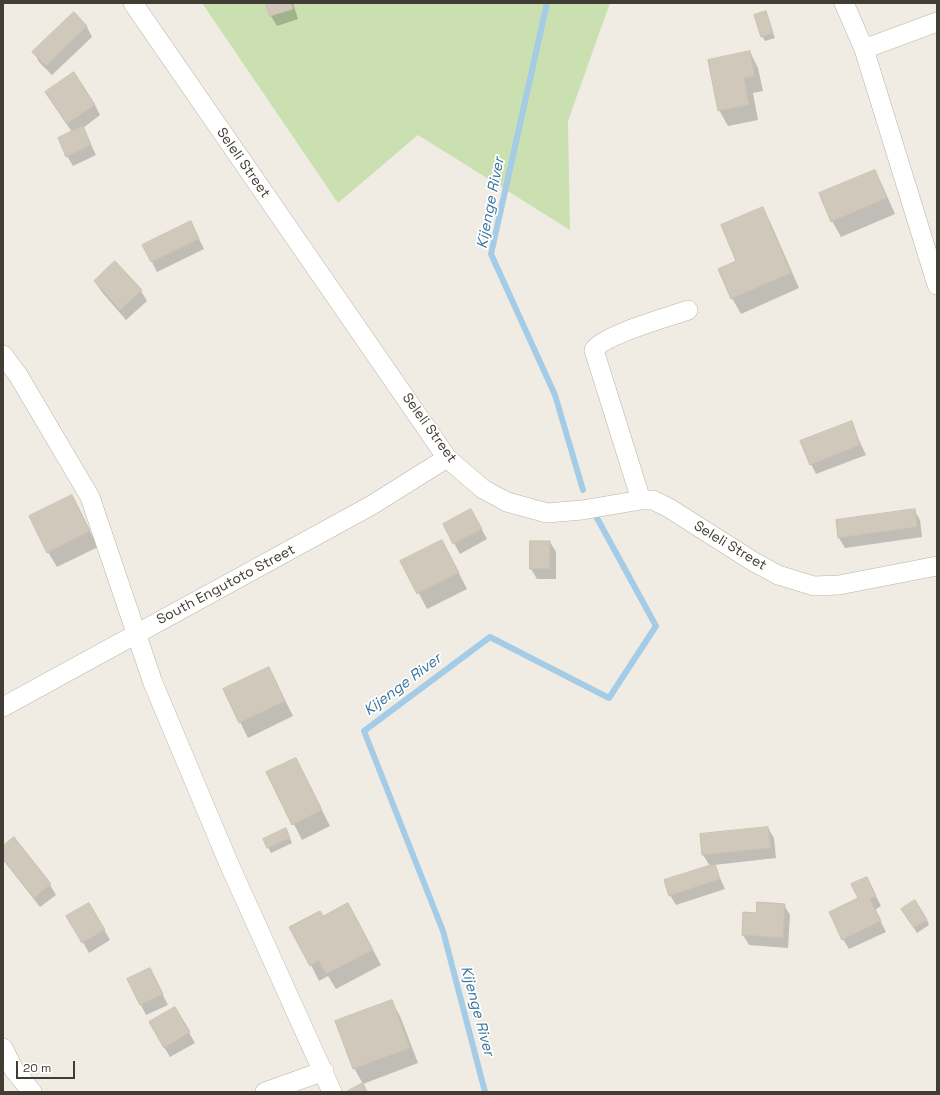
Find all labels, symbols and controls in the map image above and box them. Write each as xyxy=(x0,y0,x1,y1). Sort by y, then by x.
street label: Seleli Street xyxy=(213,125,273,201)
water label: Kijenge River xyxy=(473,156,509,250)
street label: Seleli Street xyxy=(398,390,460,466)
street label: Seleli Street xyxy=(691,518,769,574)
street label: South Engutoto Street xyxy=(154,541,298,629)
water label: Kijenge River xyxy=(361,650,445,720)
water label: Kijenge River xyxy=(456,964,498,1058)
scale bar xyxy=(18,1053,77,1079)
text: 20 m xyxy=(23,1060,51,1076)

